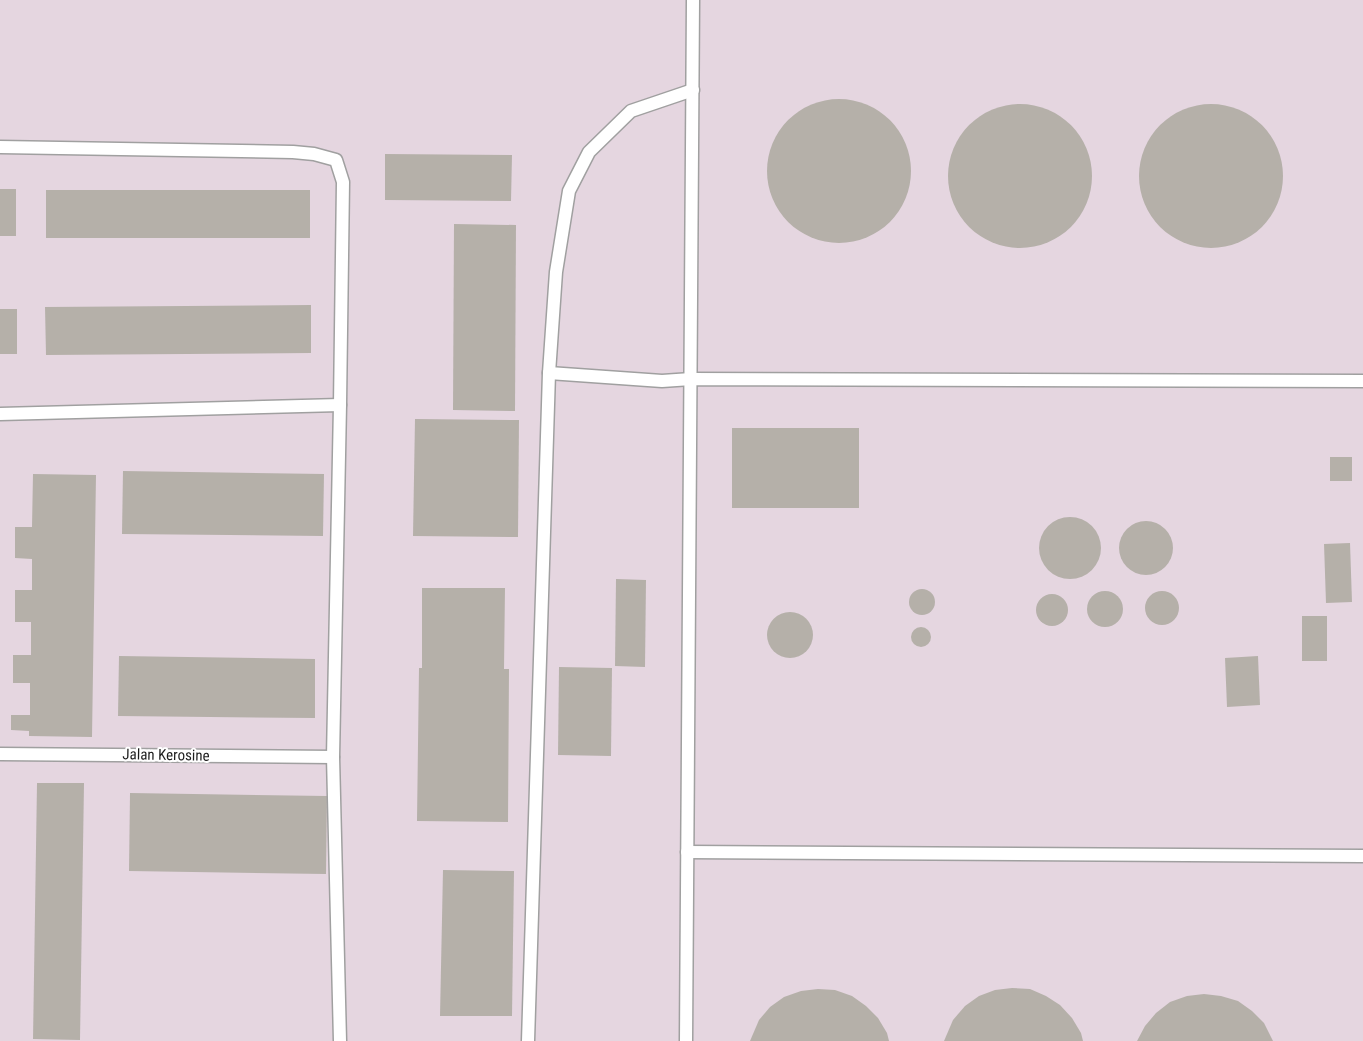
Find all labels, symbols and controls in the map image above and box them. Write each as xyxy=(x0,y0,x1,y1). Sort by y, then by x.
street label: Jalan Kerosine xyxy=(122,745,210,765)

